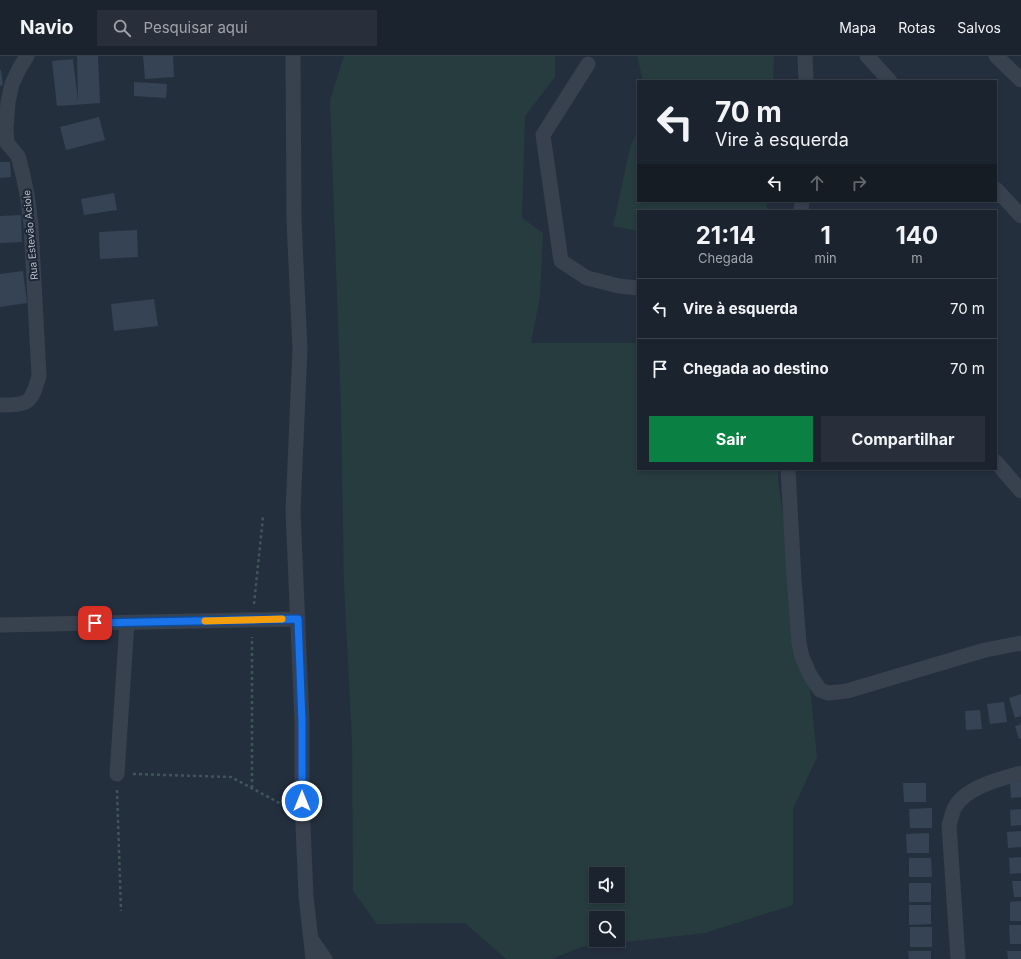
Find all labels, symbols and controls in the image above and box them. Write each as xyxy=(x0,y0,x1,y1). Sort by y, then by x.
search box xyxy=(97,10,377,46)
text: Navio xyxy=(20,16,73,39)
icon: search xyxy=(111,17,133,39)
text: Pesquisar aqui xyxy=(143,18,248,37)
text: Mapa xyxy=(839,19,876,36)
text: Rotas xyxy=(898,19,935,36)
text: Salvos xyxy=(957,19,1001,36)
text: 70 m xyxy=(715,95,782,129)
icon: left xyxy=(649,96,701,148)
text: Vire à esquerda xyxy=(715,129,849,150)
icon: left xyxy=(764,172,786,194)
icon: ahead xyxy=(806,172,828,194)
icon: right xyxy=(848,172,870,194)
street label: Rua Estevão Aciole xyxy=(20,189,40,280)
text: 21:14 xyxy=(696,221,756,250)
text: 1 xyxy=(820,221,831,250)
text: 140 xyxy=(895,221,938,250)
text: Chegada xyxy=(698,250,753,266)
text: min xyxy=(815,250,837,266)
text: m xyxy=(911,250,923,266)
icon: left xyxy=(649,298,671,320)
text: Vire à esquerda xyxy=(683,299,798,318)
text: 70 m xyxy=(950,299,985,318)
icon: arrive xyxy=(649,358,671,380)
text: Chegada ao destino xyxy=(683,359,829,378)
text: 70 m xyxy=(950,359,985,378)
button: Sair xyxy=(649,416,813,462)
button: Compartilhar xyxy=(821,416,985,462)
pin xyxy=(78,606,112,640)
icon: arrive xyxy=(84,612,106,634)
position arrow xyxy=(281,780,323,822)
map controls xyxy=(589,867,625,947)
button: sound xyxy=(589,867,625,903)
button: search xyxy=(589,911,625,947)

